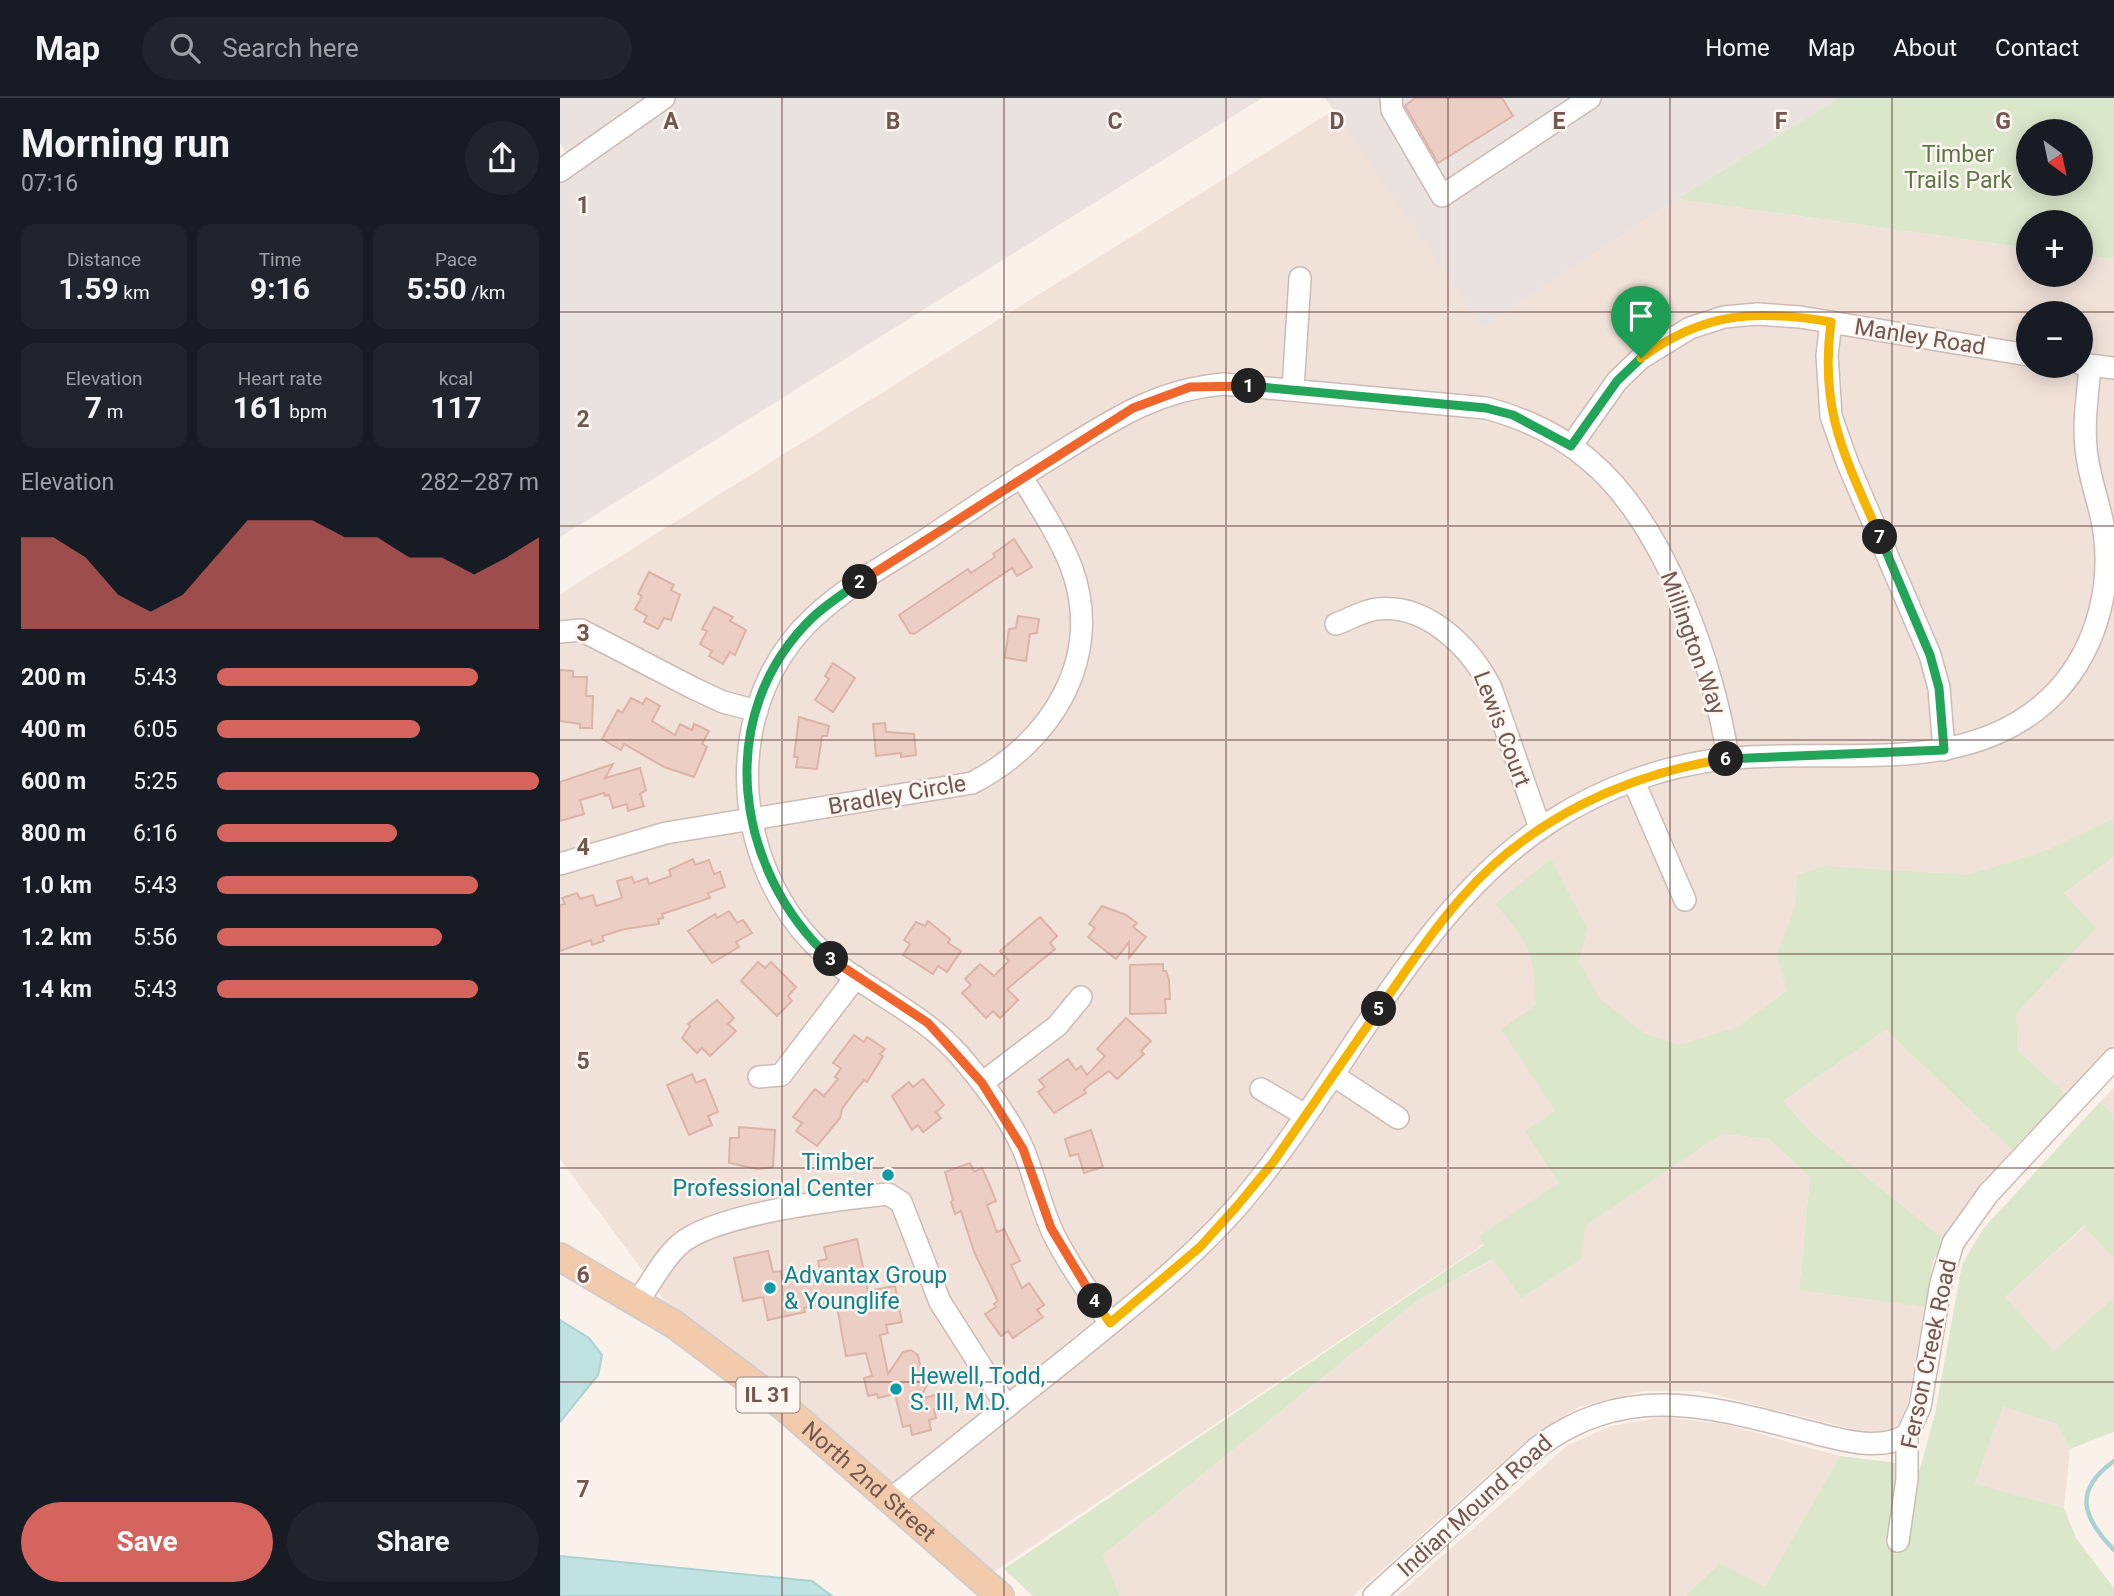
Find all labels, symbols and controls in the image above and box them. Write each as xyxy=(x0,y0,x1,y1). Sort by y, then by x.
search box xyxy=(142,17,632,80)
text: Map xyxy=(35,29,100,68)
icon: search xyxy=(166,29,204,67)
text: Search here xyxy=(222,33,359,63)
text: Home xyxy=(1705,34,1770,62)
text: Map xyxy=(1808,34,1855,62)
text: About xyxy=(1893,34,1957,62)
text: Contact xyxy=(1995,34,2079,62)
text: A xyxy=(663,108,679,135)
text: B xyxy=(886,108,900,135)
text: C xyxy=(1107,108,1123,135)
text: D xyxy=(1330,108,1344,135)
text: E xyxy=(1553,108,1566,135)
text: F xyxy=(1775,108,1788,135)
text: G xyxy=(1995,108,2011,135)
north arrow xyxy=(2016,119,2093,196)
map controls xyxy=(2016,119,2093,378)
button: share xyxy=(465,121,539,195)
text: Morning run xyxy=(21,122,230,166)
park label: Timber Trails Park xyxy=(1904,141,2012,194)
text: 07:16 xyxy=(21,170,78,197)
text: 1 xyxy=(576,192,590,219)
button: + xyxy=(2016,210,2093,287)
text: Distance xyxy=(67,248,141,271)
text: Time xyxy=(259,248,301,271)
text: Pace xyxy=(435,248,477,271)
text: 1.59 xyxy=(58,271,119,306)
text: 9:16 xyxy=(250,271,310,306)
text: 5:50 xyxy=(407,271,467,306)
text: km xyxy=(119,281,150,304)
text: /km xyxy=(467,281,505,304)
pin xyxy=(1611,286,1671,358)
icon: arrive xyxy=(1622,297,1660,335)
button: − xyxy=(2016,301,2093,378)
street label: Manley Road xyxy=(1853,313,1987,361)
text: Elevation xyxy=(66,367,142,390)
text: Heart rate xyxy=(238,367,322,390)
text: kcal xyxy=(439,367,473,390)
pin: 1 xyxy=(1232,368,1266,404)
text: 1 xyxy=(1243,374,1254,397)
text: 7 xyxy=(85,390,102,425)
text: 161 xyxy=(233,390,284,425)
text: 117 xyxy=(430,390,482,425)
text: m xyxy=(102,400,123,423)
text: bpm xyxy=(284,400,327,423)
text: 2 xyxy=(576,406,590,433)
text: Elevation xyxy=(21,469,114,496)
text: 282–287 m xyxy=(420,469,539,496)
pin: 7 xyxy=(1862,520,1898,555)
text: 7 xyxy=(1874,525,1885,548)
pin: 2 xyxy=(842,564,878,600)
street label: Millington Way xyxy=(1655,568,1731,718)
text: 2 xyxy=(854,570,865,593)
text: 3 xyxy=(576,620,590,647)
text: 200 m xyxy=(21,664,86,691)
text: 5:43 xyxy=(133,664,177,691)
street label: Lewis Court xyxy=(1468,667,1536,791)
text: 400 m xyxy=(21,716,86,743)
text: 6:05 xyxy=(133,716,177,743)
pin: 6 xyxy=(1708,742,1744,776)
text: 6 xyxy=(1720,747,1731,770)
text: 600 m xyxy=(21,768,86,795)
text: 5:25 xyxy=(133,768,177,795)
street label: Bradley Circle xyxy=(826,770,968,820)
text: 800 m xyxy=(21,820,86,847)
text: 6:16 xyxy=(133,820,177,847)
text: 4 xyxy=(576,834,590,861)
text: 1.0 km xyxy=(21,872,92,899)
text: 5:43 xyxy=(133,872,177,899)
text: 1.2 km xyxy=(21,924,92,951)
text: 5:56 xyxy=(133,924,177,951)
pin: 3 xyxy=(814,942,848,976)
text: 3 xyxy=(825,947,836,970)
text: 1.4 km xyxy=(21,976,92,1003)
text: 5:43 xyxy=(133,976,177,1003)
pin: 5 xyxy=(1362,992,1396,1026)
text: 5 xyxy=(1373,997,1384,1020)
text: 5 xyxy=(576,1048,590,1075)
place label: Timber Professional Center xyxy=(673,1149,874,1202)
marker: Timber Professional Center xyxy=(880,1167,896,1183)
street label: Ferson Creek Road xyxy=(1896,1257,1962,1451)
text: 6 xyxy=(576,1262,590,1289)
place label: Advantax Group & Younglife xyxy=(784,1262,947,1315)
marker: Advantax Group & Younglife xyxy=(762,1280,778,1296)
pin: 4 xyxy=(1078,1284,1112,1318)
text: 4 xyxy=(1089,1289,1100,1312)
place label: Hewell, Todd, S. III, M.D. xyxy=(910,1363,1045,1416)
road number: IL 31 xyxy=(736,1378,800,1412)
marker: Hewell, Todd, S. III, M.D. xyxy=(888,1381,904,1397)
street label: North 2nd Street xyxy=(797,1416,942,1547)
street label: Indian Mound Road xyxy=(1392,1430,1558,1582)
text: 7 xyxy=(576,1476,590,1503)
button: Save xyxy=(21,1502,273,1582)
button: Share xyxy=(287,1502,539,1582)

